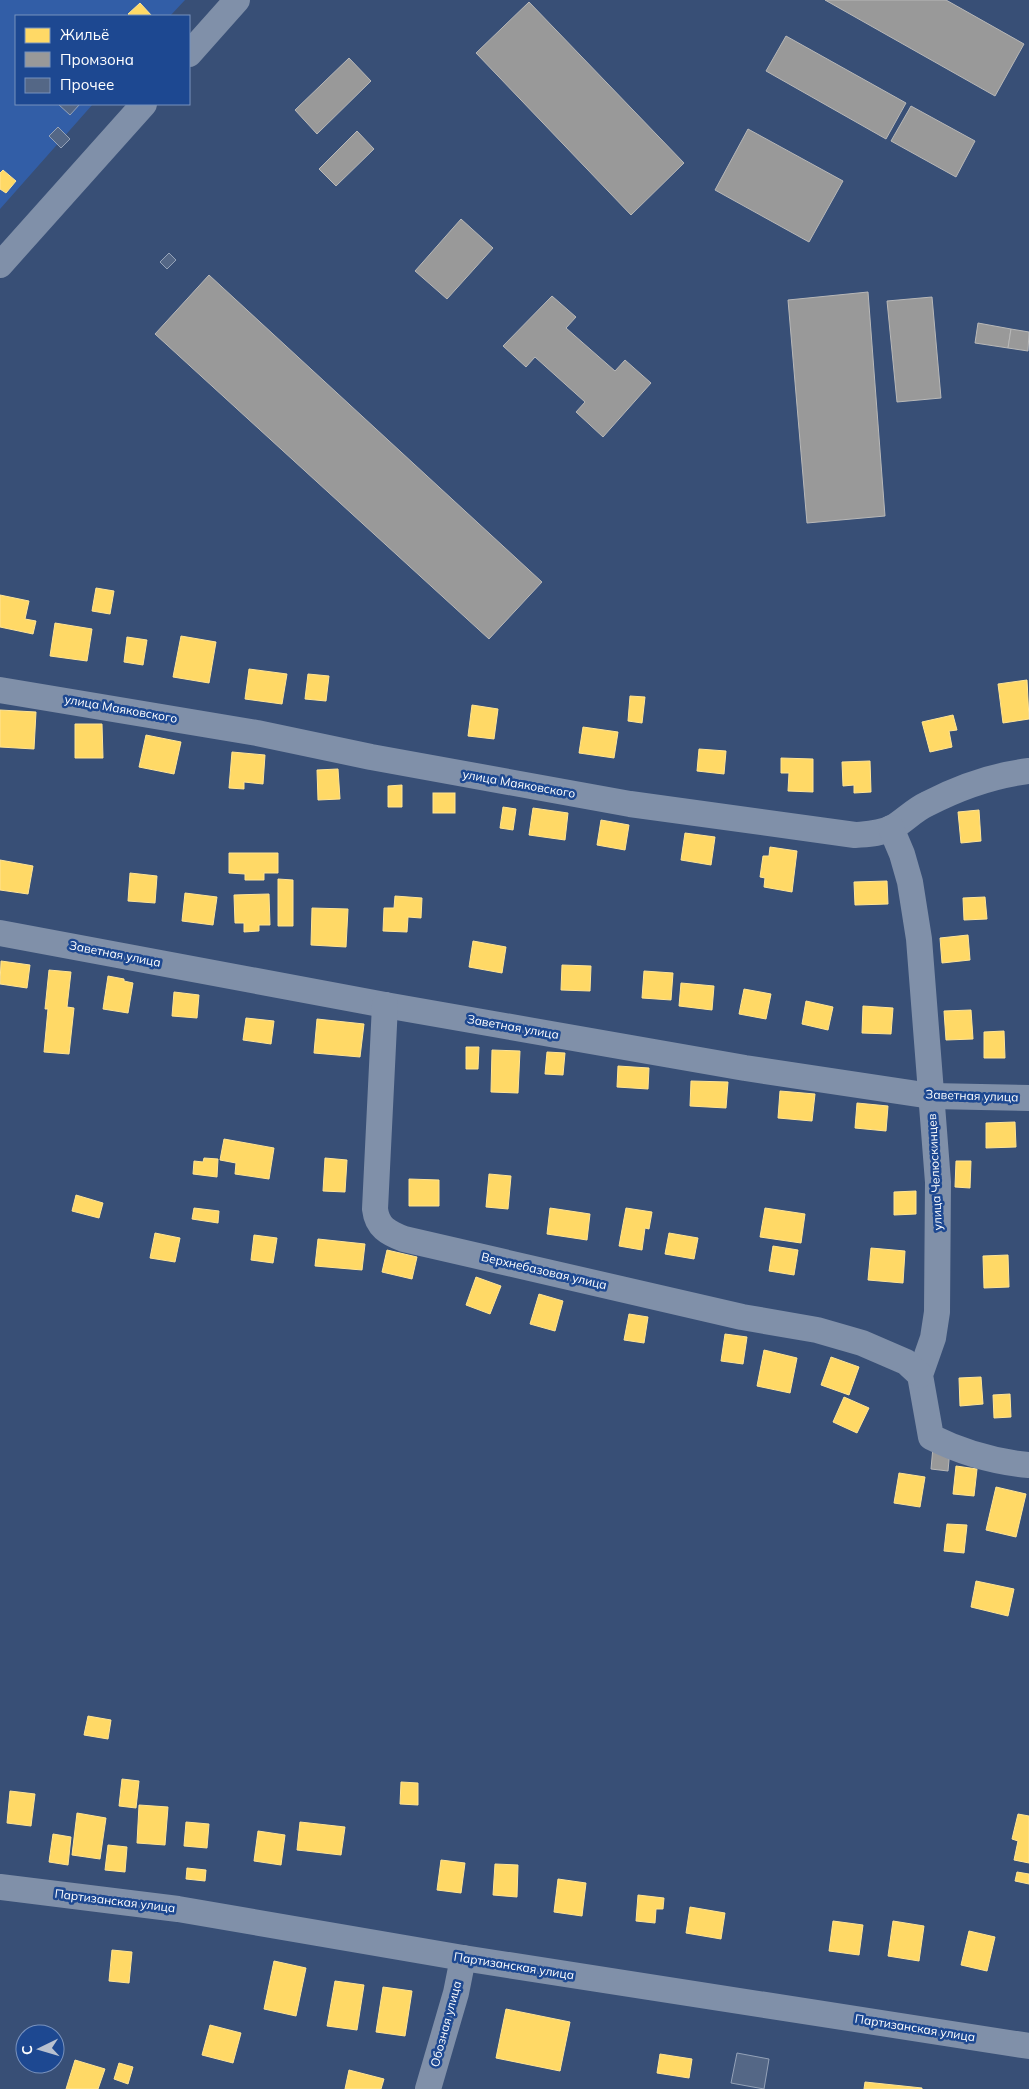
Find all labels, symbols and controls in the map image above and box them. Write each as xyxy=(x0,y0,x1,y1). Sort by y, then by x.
legend xyxy=(15,15,190,105)
text: Жильё xyxy=(60,25,109,44)
text: Промзона xyxy=(60,50,134,69)
text: Прочее xyxy=(60,75,114,94)
street label: улица Маяковского xyxy=(64,691,179,726)
street label: улица Маяковского xyxy=(462,766,577,801)
street label: Заветная улица xyxy=(68,937,162,970)
street label: Заветная улица xyxy=(466,1011,560,1042)
street label: Заветная улица xyxy=(925,1086,1019,1105)
street label: улица Челюскинцев xyxy=(924,1113,945,1231)
street label: Верхнебазовая улица xyxy=(480,1249,608,1292)
street label: Партизанская улица xyxy=(54,1886,176,1915)
street label: Партизанская улица xyxy=(453,1949,575,1982)
street label: Обозная улица xyxy=(427,1979,464,2069)
street label: Партизанская улица xyxy=(854,2011,976,2044)
north arrow xyxy=(15,2024,65,2074)
text: С xyxy=(18,2045,36,2056)

